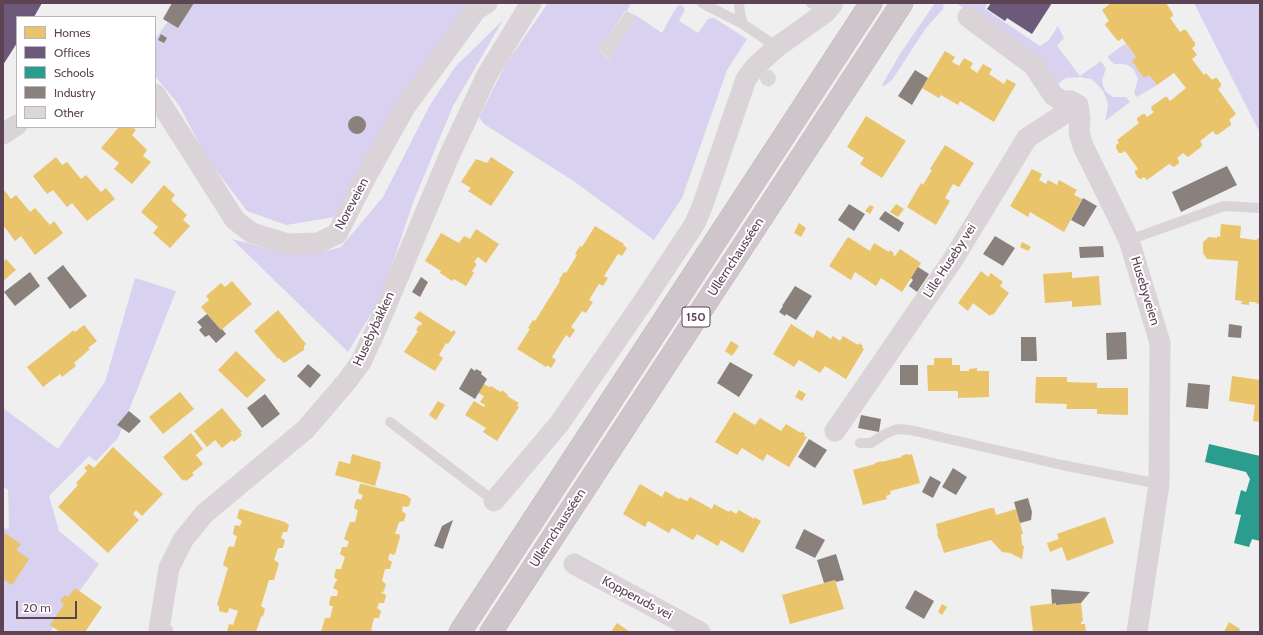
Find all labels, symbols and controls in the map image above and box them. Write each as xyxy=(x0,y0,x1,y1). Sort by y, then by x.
legend xyxy=(16,16,156,128)
text: Homes xyxy=(54,25,91,40)
text: Offices xyxy=(54,45,90,60)
text: Schools xyxy=(54,65,94,80)
text: Industry xyxy=(54,85,95,100)
text: Other xyxy=(54,105,84,120)
street label: Noreveien xyxy=(332,175,372,233)
street label: Ullernchausséen xyxy=(705,215,767,299)
street label: Lille Huseby vei xyxy=(920,221,980,301)
street label: Husebyveien xyxy=(1127,255,1163,327)
street label: Husebybakken xyxy=(350,289,398,369)
road number: 150 xyxy=(682,307,710,327)
street label: Ullernchausséen xyxy=(527,486,589,570)
street label: Kopperuds vei xyxy=(599,573,675,623)
scale bar xyxy=(18,593,79,619)
text: 20 m xyxy=(23,600,51,615)

